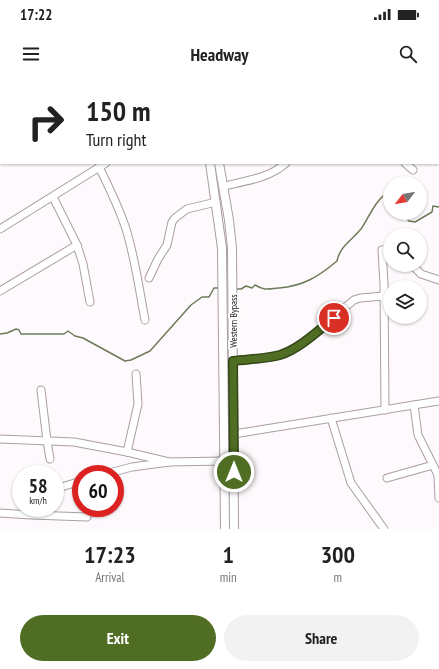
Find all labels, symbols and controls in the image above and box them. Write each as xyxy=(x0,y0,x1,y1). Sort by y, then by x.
text: 17:22 xyxy=(20,5,52,24)
icon: menu xyxy=(20,43,42,65)
text: Headway xyxy=(190,43,249,66)
icon: search xyxy=(397,43,419,65)
text: 150 m xyxy=(86,92,150,129)
icon: right xyxy=(20,96,72,148)
text: Turn right xyxy=(86,128,146,151)
north arrow xyxy=(383,176,427,220)
map controls xyxy=(383,176,427,324)
button: search xyxy=(383,228,427,272)
button: layers xyxy=(383,280,427,324)
street label: Western Bypass xyxy=(227,294,240,348)
pin xyxy=(317,301,351,335)
icon: arrive xyxy=(323,307,345,329)
position arrow xyxy=(213,451,255,493)
speed limit sign: 60 xyxy=(72,465,124,517)
text: 58 xyxy=(28,473,48,499)
text: km/h xyxy=(29,494,47,507)
text: 17:23 xyxy=(84,539,136,570)
text: 1 xyxy=(222,539,234,570)
text: 300 xyxy=(321,539,355,570)
text: Arrival xyxy=(95,569,125,586)
text: min xyxy=(220,569,237,586)
text: m xyxy=(334,569,342,586)
button: Exit xyxy=(20,615,216,661)
button: Share xyxy=(224,615,419,661)

